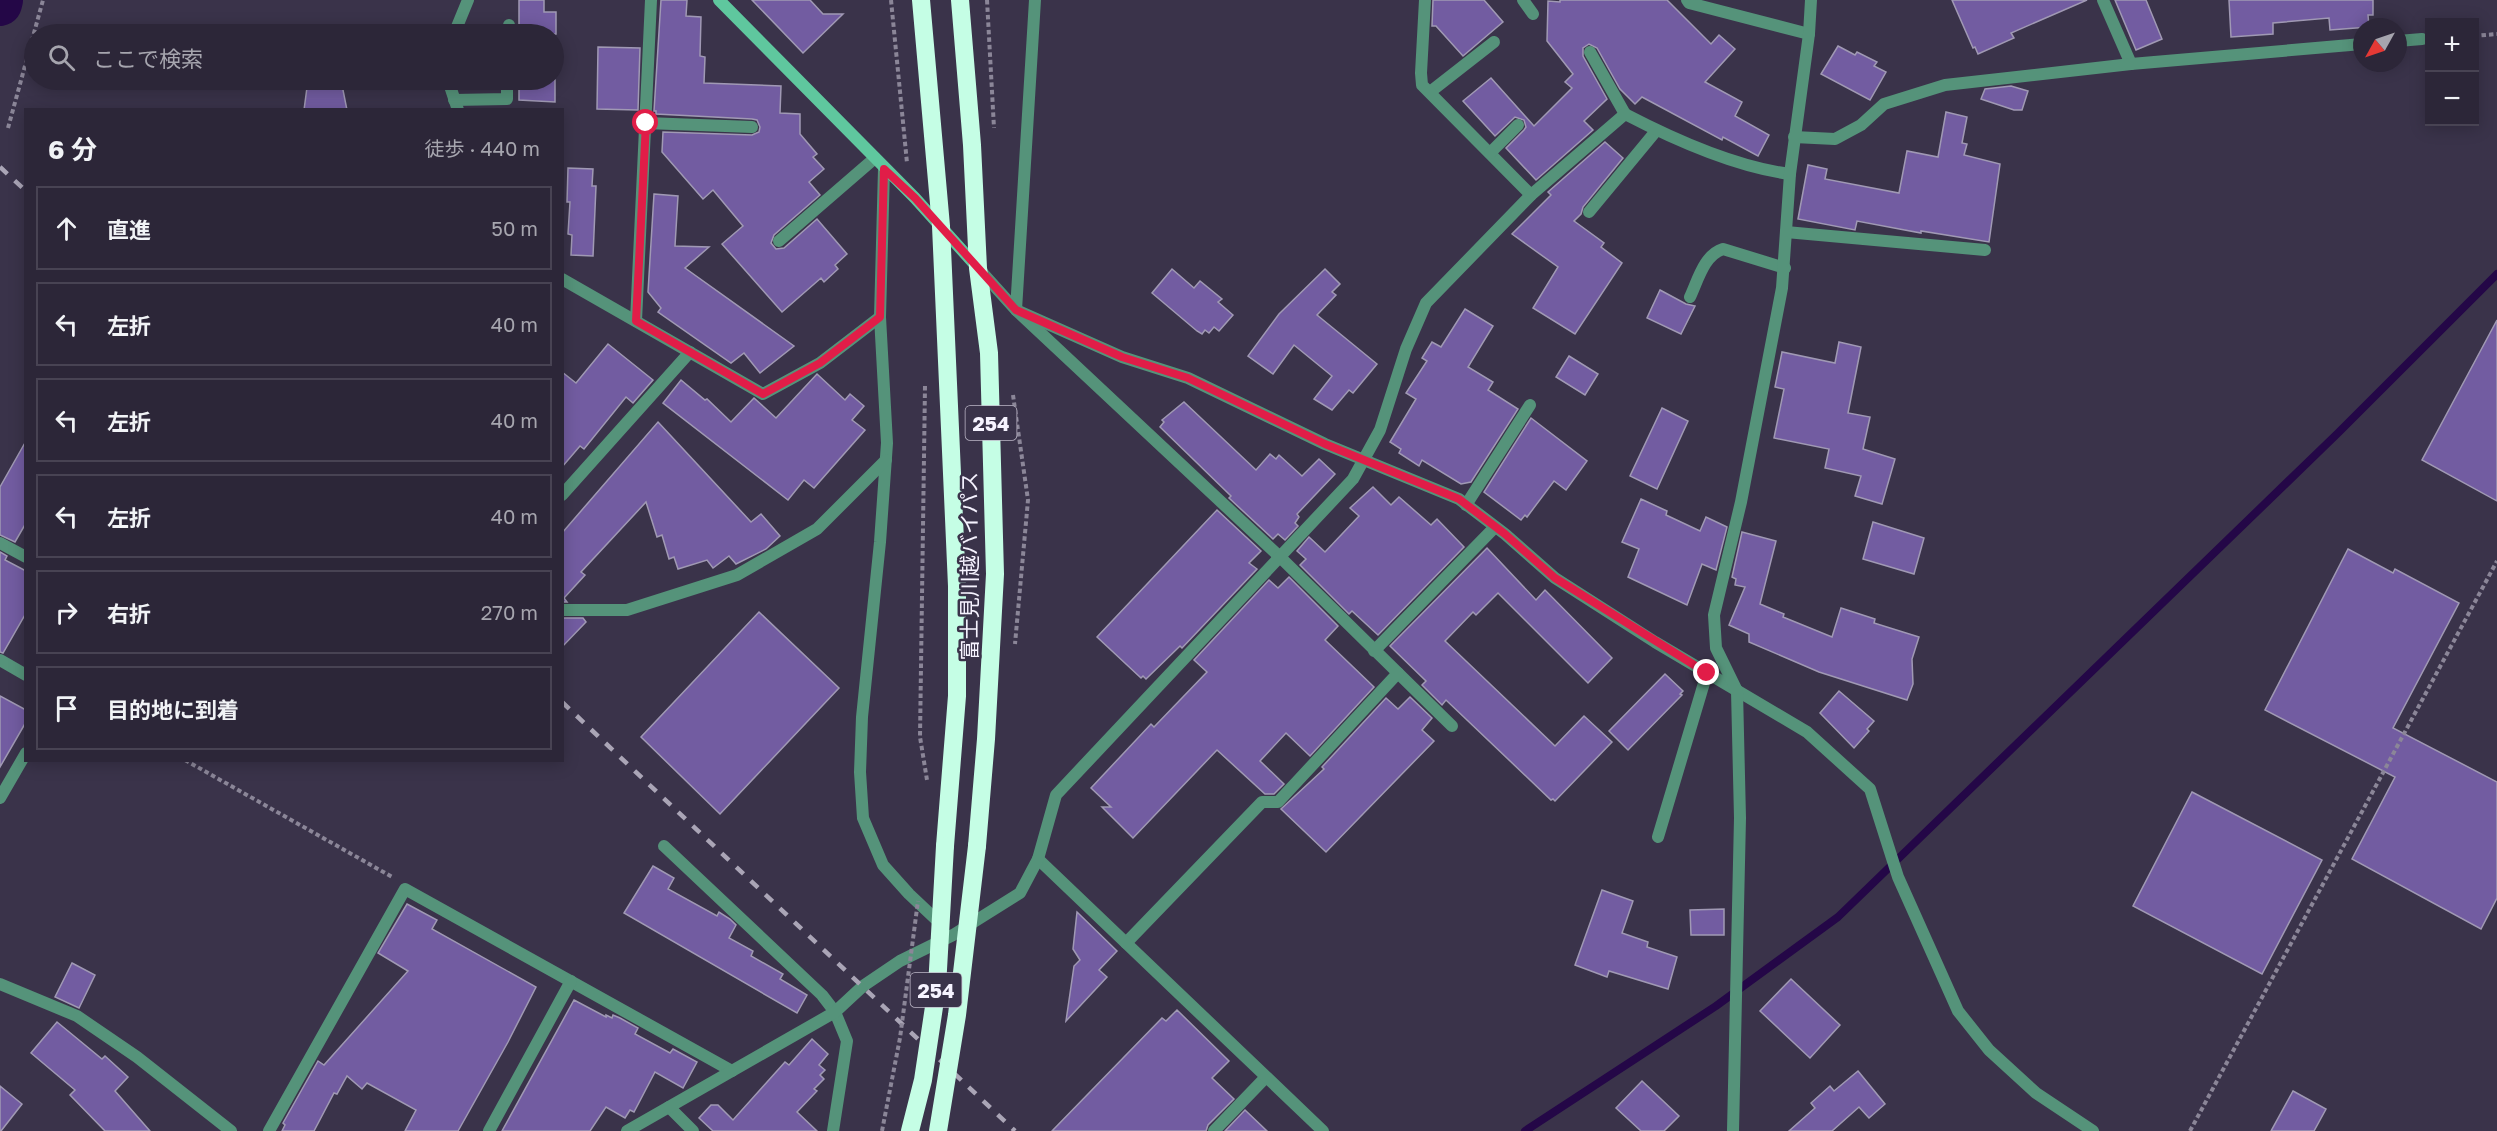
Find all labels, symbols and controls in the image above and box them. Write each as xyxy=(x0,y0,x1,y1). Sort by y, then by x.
north arrow xyxy=(2353,18,2407,72)
map controls xyxy=(2425,18,2479,126)
button: + xyxy=(2425,18,2479,72)
search box xyxy=(24,24,564,90)
icon: search xyxy=(45,41,78,74)
text: ここで検索 xyxy=(93,45,203,72)
button: − xyxy=(2425,72,2479,126)
route start xyxy=(632,109,658,135)
text: 6 分 xyxy=(48,134,97,165)
text: 徒歩 · 440 m xyxy=(425,136,540,160)
icon: ahead xyxy=(50,212,83,245)
text: 直進 xyxy=(107,216,151,243)
text: 50 m xyxy=(491,216,538,240)
icon: left xyxy=(50,308,83,341)
text: 左折 xyxy=(107,312,151,339)
text: 40 m xyxy=(491,312,538,336)
icon: left xyxy=(50,404,83,437)
road number: 254 xyxy=(966,406,1016,440)
text: 左折 xyxy=(107,408,151,435)
text: 40 m xyxy=(491,408,538,432)
street label: 富士見川越バイパス xyxy=(956,472,982,660)
icon: left xyxy=(50,500,83,533)
text: 左折 xyxy=(107,504,151,531)
text: 40 m xyxy=(491,504,538,528)
icon: right xyxy=(50,596,83,629)
text: 右折 xyxy=(107,600,151,627)
text: 270 m xyxy=(481,600,538,624)
route end xyxy=(1693,659,1719,685)
icon: arrive xyxy=(50,692,83,725)
text: 目的地に到着 xyxy=(107,696,239,723)
road number: 254 xyxy=(910,973,962,1007)

